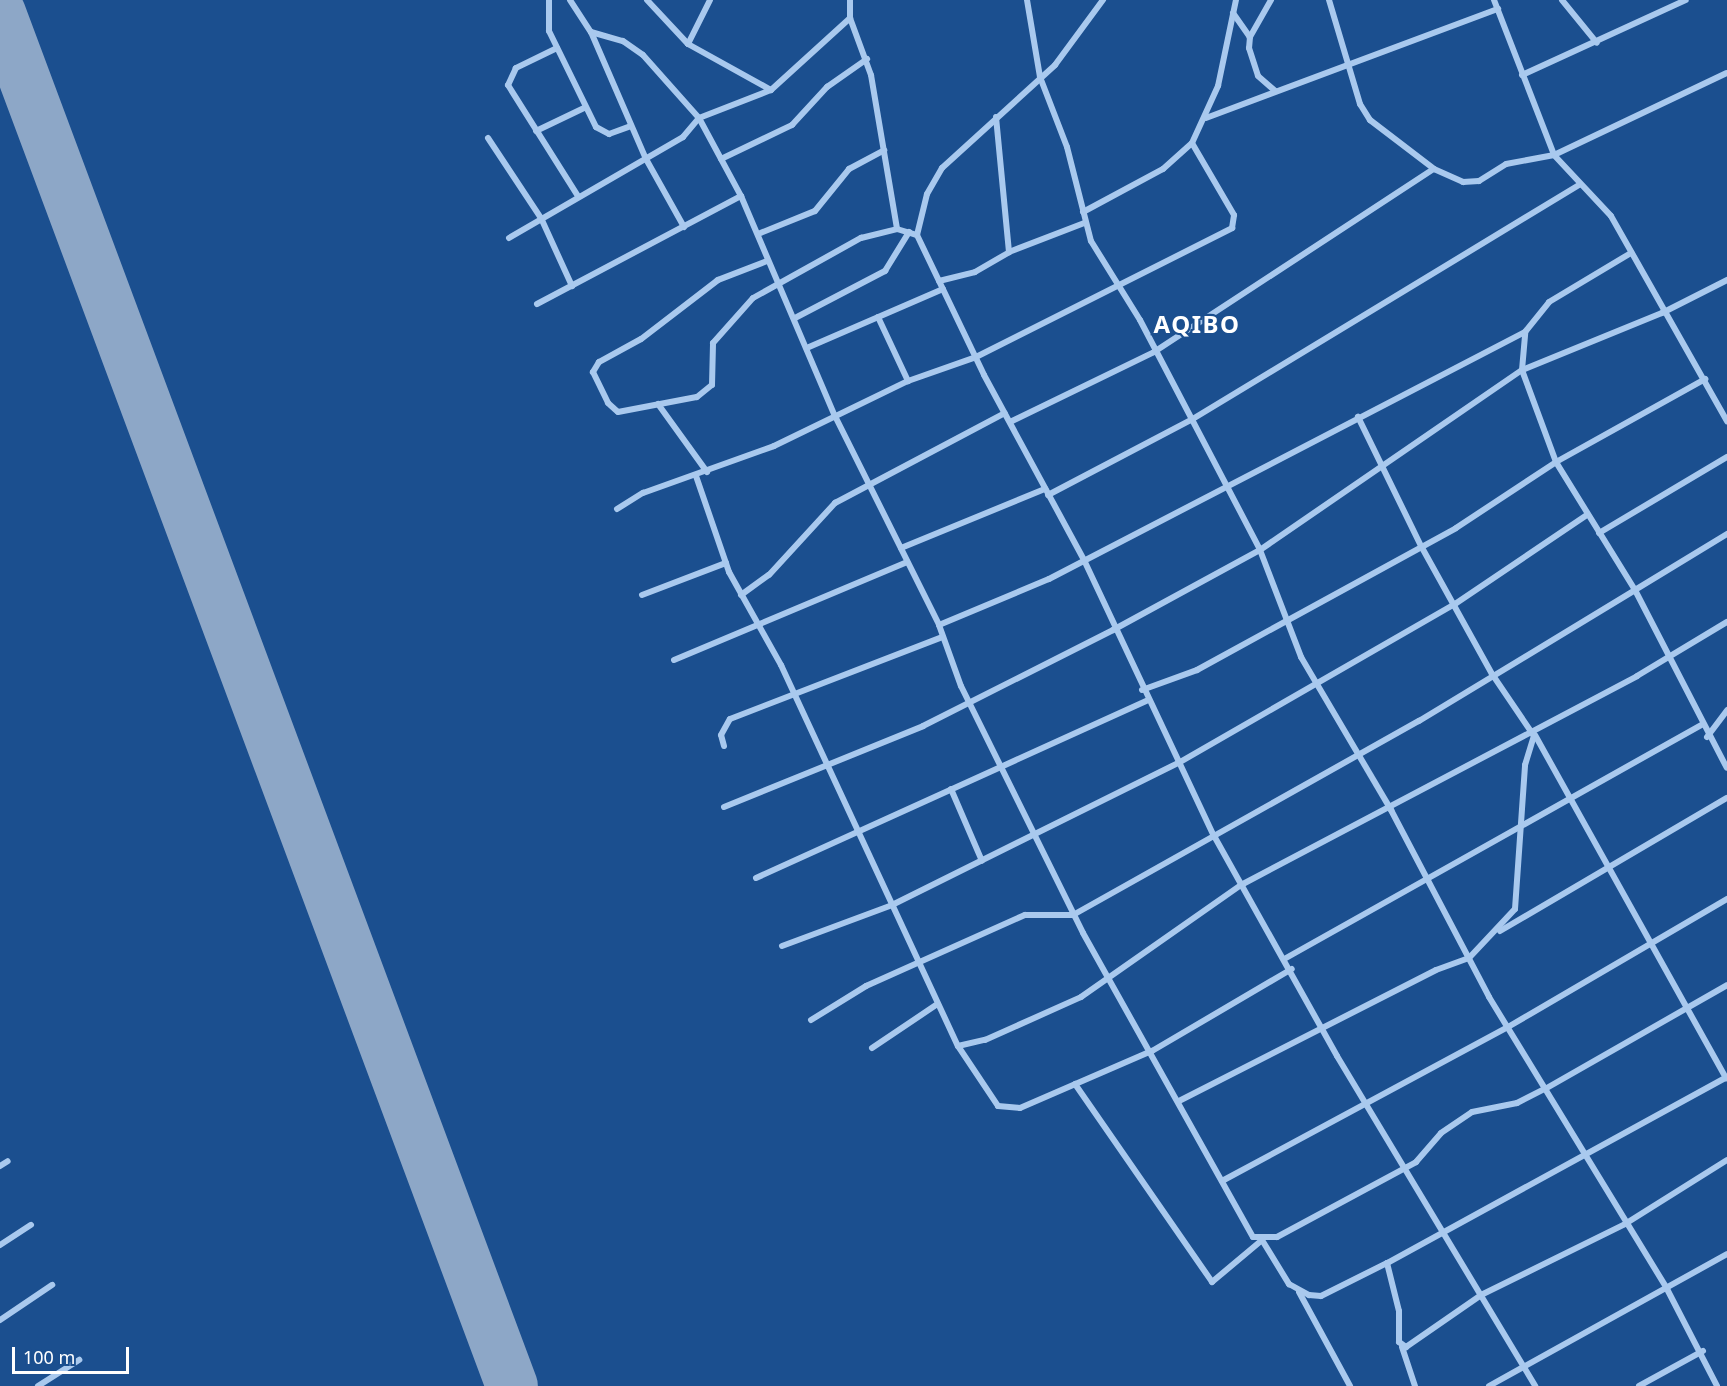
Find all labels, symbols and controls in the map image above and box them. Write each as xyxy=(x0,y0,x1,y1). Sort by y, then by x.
district label: AQIBO xyxy=(1154,310,1240,338)
scale bar xyxy=(15,1335,132,1373)
text: 100 m xyxy=(23,1345,75,1369)

